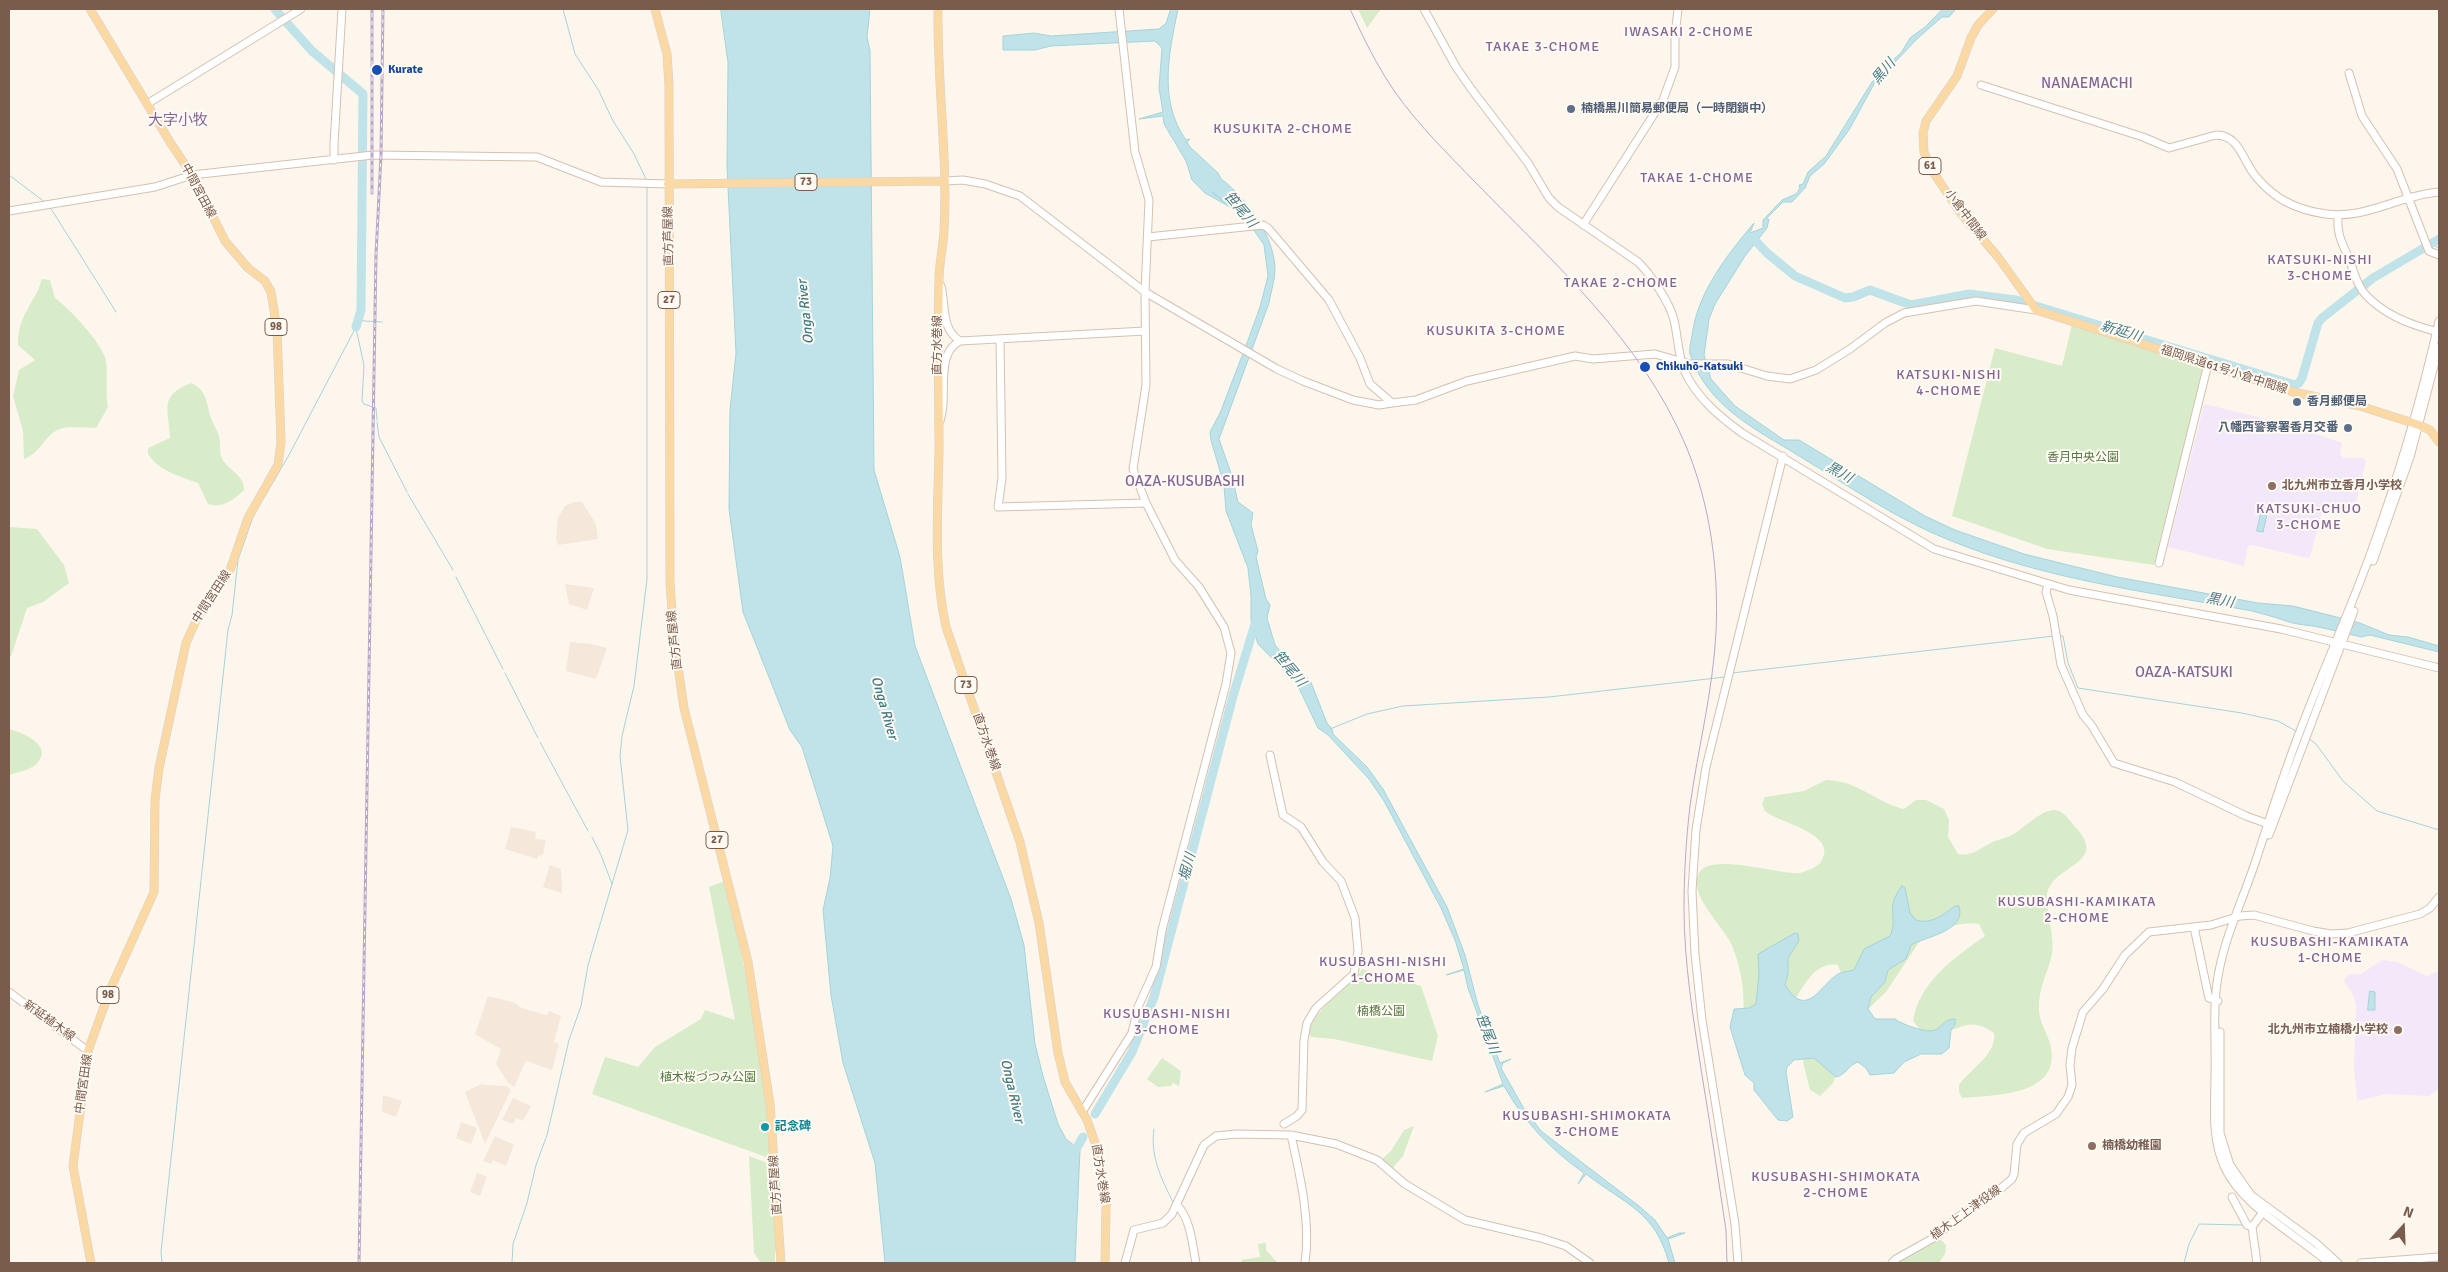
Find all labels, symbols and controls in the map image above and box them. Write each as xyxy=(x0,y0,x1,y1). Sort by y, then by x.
district label: IWASAKI 2-CHOME xyxy=(1622,24,1756,40)
district label: TAKAE 3-CHOME xyxy=(1484,39,1602,55)
water label: 黒川 xyxy=(1869,56,1899,88)
marker: Kurate xyxy=(370,63,384,77)
place label: Kurate xyxy=(388,63,423,77)
district label: NANAEMACHI xyxy=(2035,75,2139,93)
place label: 楠橋黒川簡易郵便局（一時閉鎖中） xyxy=(1581,102,1773,116)
marker: 楠橋黒川簡易郵便局（一時閉鎖中） xyxy=(1565,103,1577,115)
district label: 大字小牧 xyxy=(148,112,208,130)
district label: KUSUKITA 2-CHOME xyxy=(1211,121,1355,137)
road number: 61 xyxy=(1919,158,1941,175)
street label: 中間宮田線 xyxy=(178,161,218,221)
district label: TAKAE 1-CHOME xyxy=(1639,170,1755,186)
road number: 73 xyxy=(795,173,817,190)
street label: 小倉中間線 xyxy=(1941,187,1989,243)
water label: 笹尾川 xyxy=(1220,189,1260,231)
street label: 直方芦屋線 xyxy=(661,206,677,266)
district label: KATSUKI-NISHI 3-CHOME xyxy=(2266,252,2374,284)
district label: TAKAE 2-CHOME xyxy=(1562,275,1680,291)
water label: Onga River xyxy=(794,279,818,345)
road number: 27 xyxy=(658,292,680,308)
street label: 直方水巻線 xyxy=(931,315,945,375)
road number: 98 xyxy=(265,318,287,336)
water label: 新延川 xyxy=(2098,318,2144,346)
district label: KUSUKITA 3-CHOME xyxy=(1424,323,1568,339)
street label: 福岡県道61号小倉中間線 xyxy=(2159,343,2289,397)
marker: Chikuhō-Katsuki xyxy=(1638,360,1652,374)
place label: Chikuhō-Katsuki xyxy=(1656,360,1743,374)
district label: KATSUKI-NISHI 4-CHOME xyxy=(1895,367,2003,400)
place label: 香月郵便局 xyxy=(2307,395,2367,409)
marker: 香月郵便局 xyxy=(2291,396,2303,408)
place label: 八幡西警察署香月交番 xyxy=(2218,421,2338,435)
marker: 八幡西警察署香月交番 xyxy=(2342,422,2354,434)
park label: 香月中央公園 xyxy=(2047,451,2119,465)
water label: 黒川 xyxy=(1823,459,1855,487)
district label: OAZA-KUSUBASHI xyxy=(1116,473,1254,491)
place label: 北九州市立香月小学校 xyxy=(2282,479,2402,493)
marker: 北九州市立香月小学校 xyxy=(2266,480,2278,492)
district label: KATSUKI-CHUO 3-CHOME xyxy=(2255,501,2363,534)
street label: 中間宮田線 xyxy=(190,568,234,626)
water label: 黒川 xyxy=(2205,590,2235,612)
street label: 直方芦屋線 xyxy=(665,609,685,671)
water label: 笹尾川 xyxy=(1269,648,1309,690)
district label: OAZA-KATSUKI xyxy=(2127,664,2241,682)
water label: Onga River xyxy=(867,675,901,741)
road number: 73 xyxy=(955,676,977,694)
street label: 直方水巻線 xyxy=(969,711,1003,773)
road number: 27 xyxy=(706,832,728,848)
water label: 堀川 xyxy=(1176,851,1200,883)
district label: KUSUBASHI-KAMIKATA 2-CHOME xyxy=(1995,894,2159,926)
district label: KUSUBASHI-KAMIKATA 1-CHOME xyxy=(2248,934,2412,966)
district label: KUSUBASHI-NISHI 1-CHOME xyxy=(1317,954,1449,986)
road number: 98 xyxy=(97,986,119,1004)
street label: 新延植木線 xyxy=(20,998,78,1044)
park label: 楠橋公園 xyxy=(1357,1005,1405,1019)
district label: KUSUBASHI-NISHI 3-CHOME xyxy=(1101,1006,1233,1038)
water label: 笹尾川 xyxy=(1472,1011,1502,1057)
place label: 北九州市立楠橋小学校 xyxy=(2268,1023,2388,1037)
marker: 北九州市立楠橋小学校 xyxy=(2392,1024,2404,1036)
street label: 中間宮田線 xyxy=(73,1053,95,1115)
water label: Onga River xyxy=(997,1058,1027,1124)
park label: 植木桜づつみ公園 xyxy=(660,1071,756,1085)
district label: KUSUBASHI-SHIMOKATA 3-CHOME xyxy=(1500,1108,1674,1140)
place label: 記念碑 xyxy=(775,1120,811,1134)
marker: 記念碑 xyxy=(759,1121,771,1133)
place label: 楠橋幼稚園 xyxy=(2102,1139,2162,1153)
marker: 楠橋幼稚園 xyxy=(2086,1140,2098,1152)
street label: 直方水巻線 xyxy=(1088,1143,1112,1205)
street label: 直方芦屋線 xyxy=(767,1155,785,1215)
district label: KUSUBASHI-SHIMOKATA 2-CHOME xyxy=(1749,1169,1923,1202)
street label: 植木上上津役線 xyxy=(1928,1182,2004,1244)
north arrow xyxy=(2378,1202,2428,1252)
text: N xyxy=(2401,1203,2416,1222)

